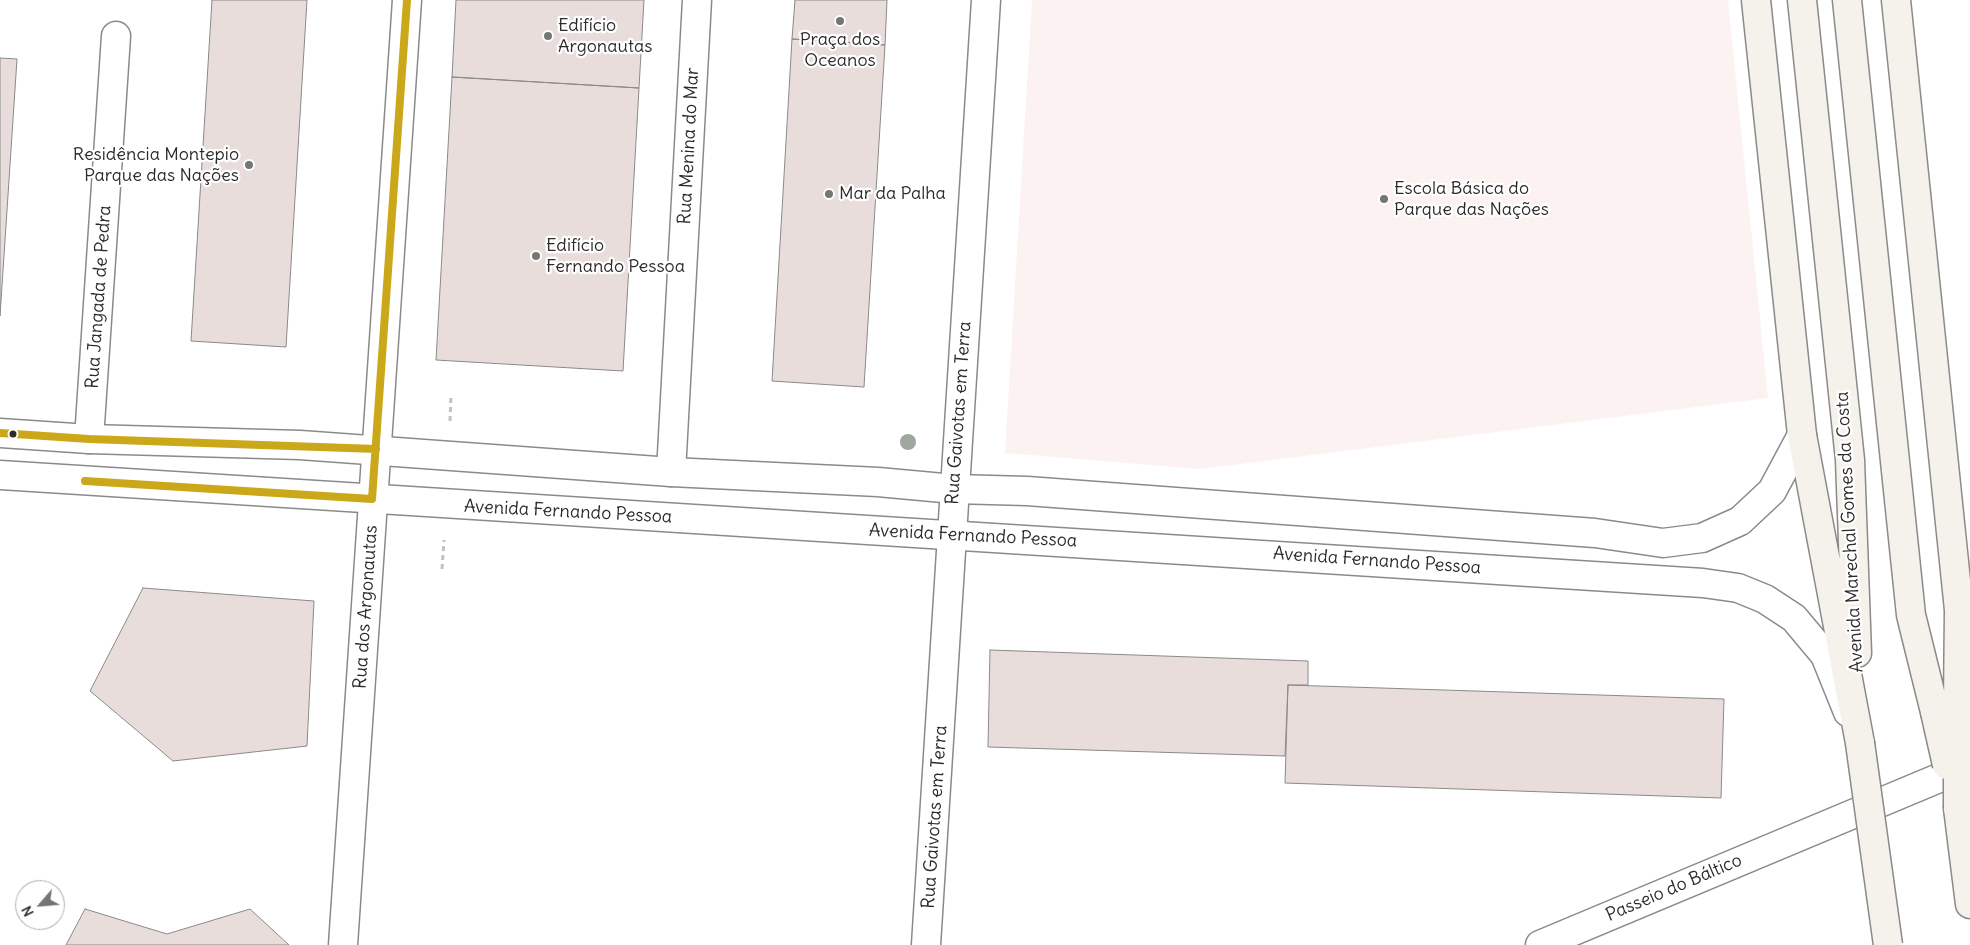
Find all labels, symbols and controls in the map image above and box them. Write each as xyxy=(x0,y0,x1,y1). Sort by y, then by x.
place label: Edifício Argonautas xyxy=(558,15,653,58)
marker: Praça dos Oceanos xyxy=(834,15,846,27)
place label: Praça dos Oceanos xyxy=(800,29,880,72)
marker: Edifício Argonautas xyxy=(542,30,554,42)
street label: Rua Menina do Mar xyxy=(674,67,704,225)
place label: Residência Montepio Parque das Nações xyxy=(73,144,239,186)
marker: Residência Montepio Parque das Nações xyxy=(243,159,255,171)
place label: Escola Básica do Parque das Nações xyxy=(1394,178,1549,220)
place label: Mar da Palha xyxy=(839,183,946,205)
marker: Mar da Palha xyxy=(823,188,835,200)
marker: Escola Básica do Parque das Nações xyxy=(1378,193,1390,205)
street label: Rua Jangada de Pedra xyxy=(82,205,116,389)
place label: Edifício Fernando Pessoa xyxy=(546,235,685,278)
marker: Edifício Fernando Pessoa xyxy=(530,250,542,262)
street label: Rua Gaivotas em Terra xyxy=(942,321,976,505)
street label: Avenida Marechal Gomes da Costa xyxy=(1832,391,1868,673)
unlabelled marker xyxy=(8,429,18,439)
street label: Avenida Fernando Pessoa xyxy=(463,496,673,528)
street label: Avenida Fernando Pessoa xyxy=(868,520,1078,552)
street label: Rua dos Argonautas xyxy=(350,524,382,690)
street label: Avenida Fernando Pessoa xyxy=(1272,543,1482,579)
street label: Rua Gaivotas em Terra xyxy=(918,725,952,909)
street label: Passeio do Báltico xyxy=(1603,850,1745,926)
north arrow xyxy=(15,880,65,930)
text: N xyxy=(17,903,38,920)

